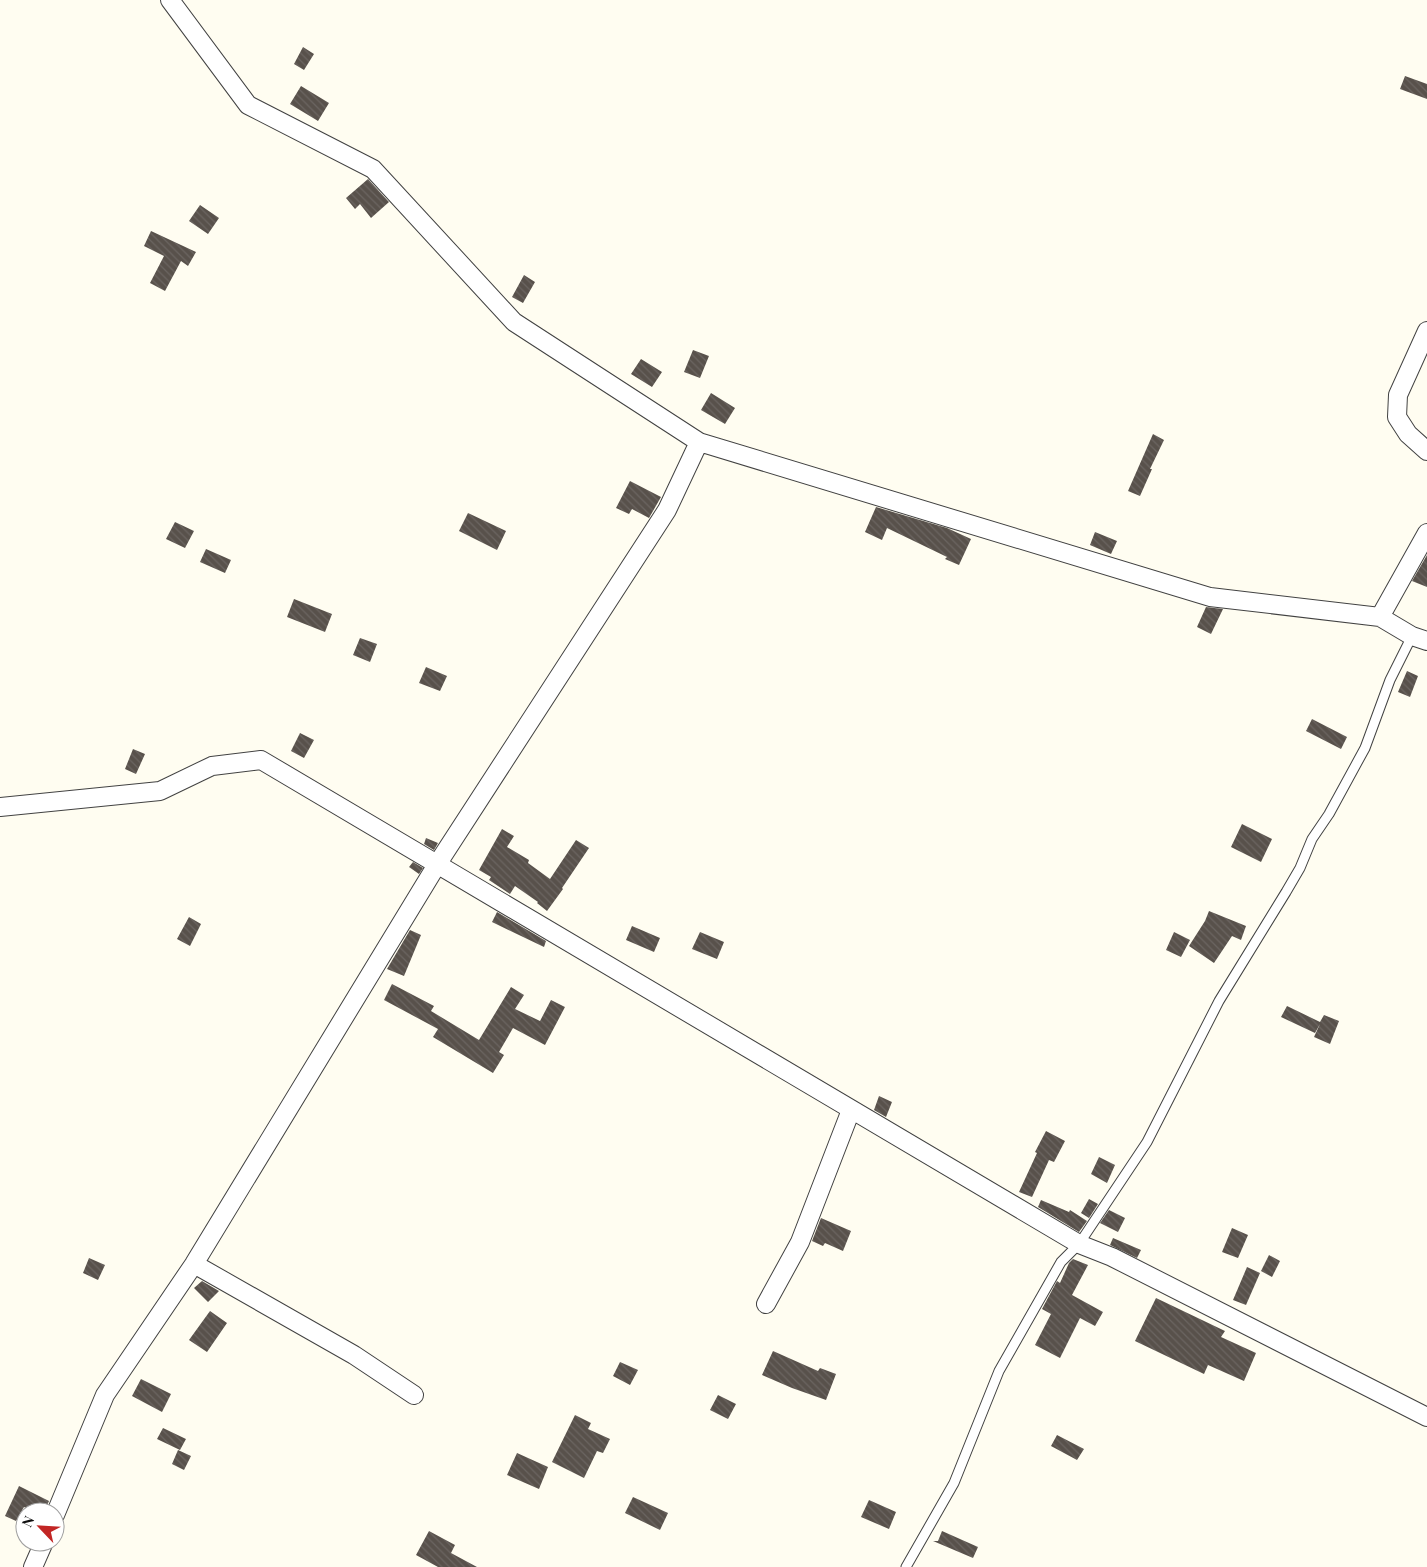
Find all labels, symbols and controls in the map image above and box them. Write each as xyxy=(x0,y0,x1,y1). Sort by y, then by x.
north arrow xyxy=(15,1502,65,1552)
text: N xyxy=(17,1513,39,1530)

